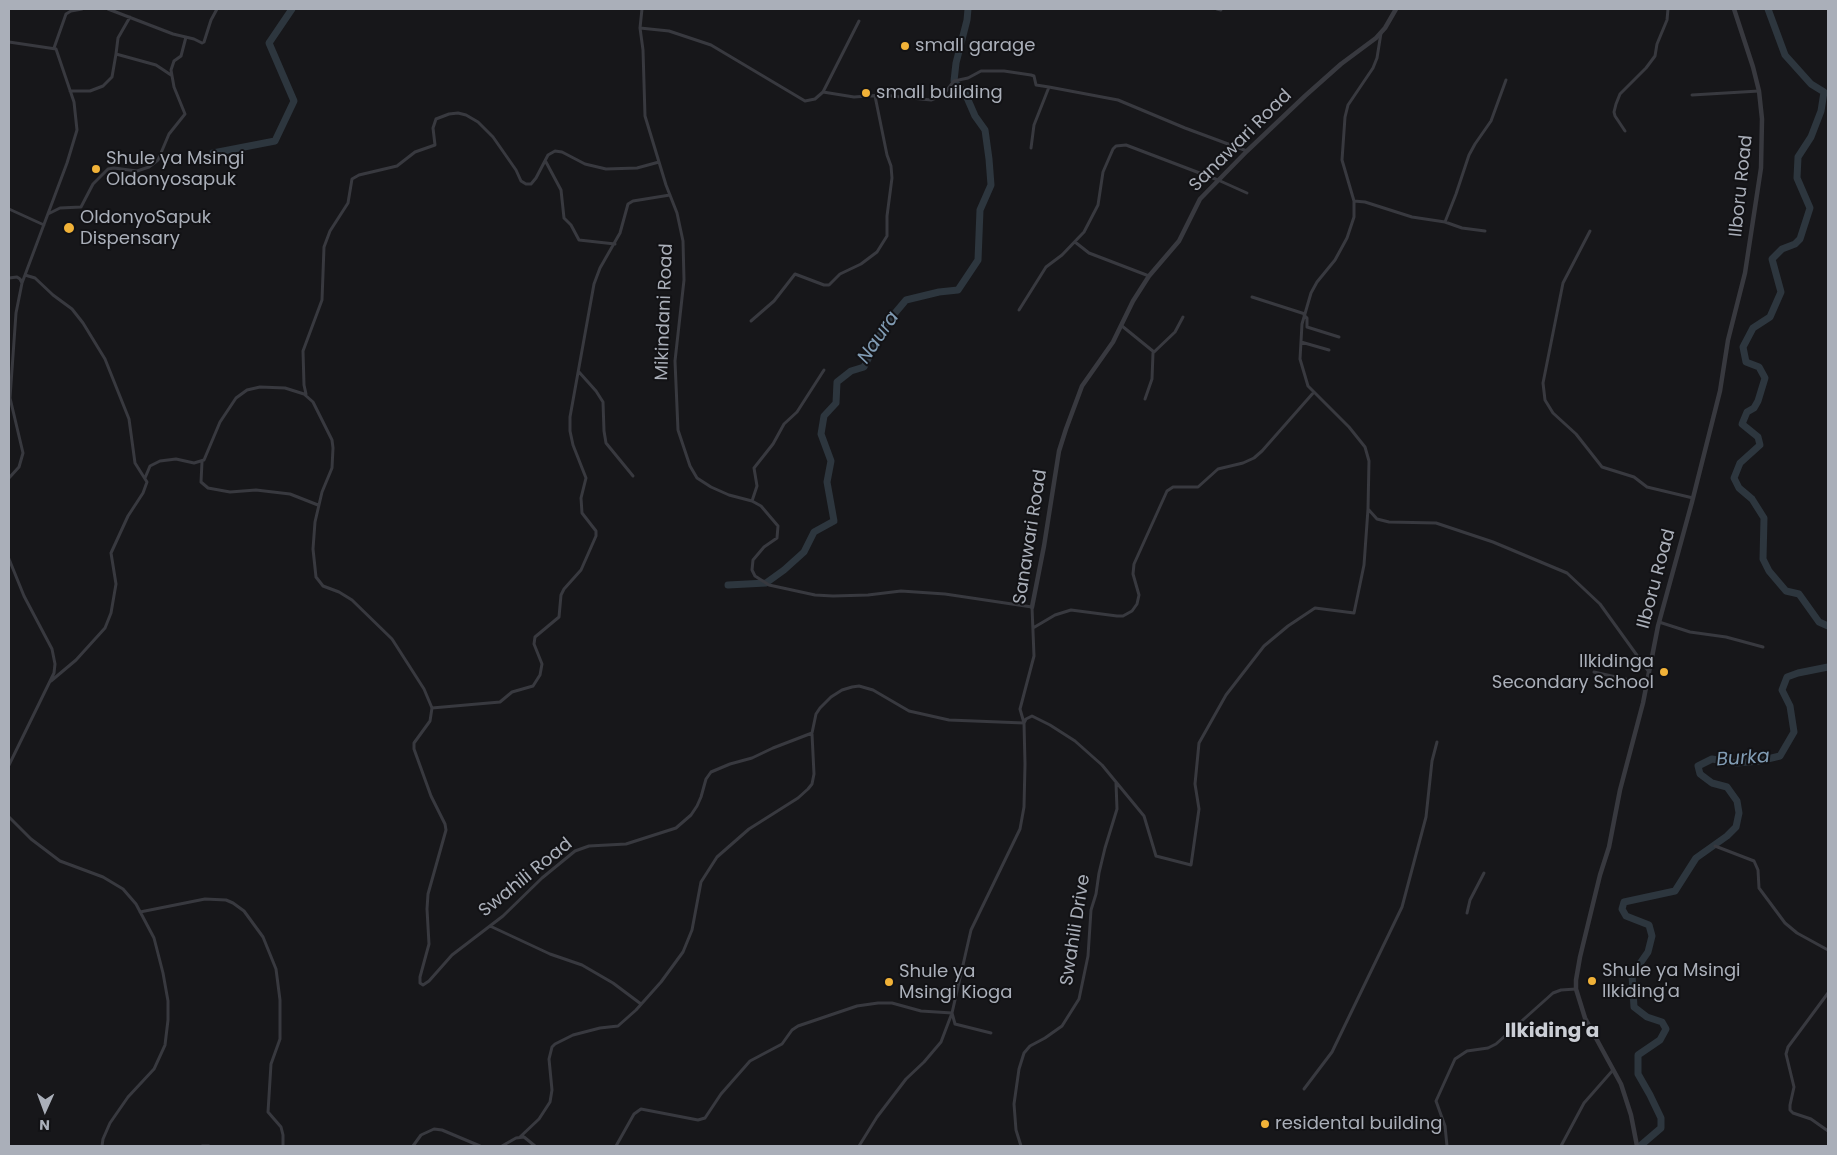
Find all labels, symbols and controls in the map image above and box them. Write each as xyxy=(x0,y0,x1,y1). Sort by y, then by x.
place label: small garage xyxy=(915,35,1035,57)
marker: small garage xyxy=(899,40,911,52)
place label: small building xyxy=(876,82,1003,104)
street label: Sanawari Road xyxy=(1185,85,1297,197)
marker: small building xyxy=(860,87,872,99)
street label: Ilboru Road xyxy=(1726,134,1758,238)
place label: Shule ya Msingi Oldonyosapuk xyxy=(106,148,245,190)
marker: Shule ya Msingi Oldonyosapuk xyxy=(90,163,102,175)
place label: OldonyoSapuk Dispensary xyxy=(80,207,211,250)
marker: OldonyoSapuk Dispensary xyxy=(62,221,76,235)
street label: Mikindani Road xyxy=(652,243,678,381)
water label: Naura xyxy=(853,307,905,369)
street label: Sanawari Road xyxy=(1010,468,1052,606)
street label: Ilboru Road xyxy=(1633,527,1681,631)
place label: Ilkidinga Secondary School xyxy=(1492,651,1654,694)
marker: Ilkidinga Secondary School xyxy=(1658,666,1670,678)
water label: Burka xyxy=(1716,746,1770,772)
street label: Swahili Road xyxy=(475,834,577,922)
street label: Swahili Drive xyxy=(1057,873,1095,987)
place label: Shule ya Msingi Ilkiding'a xyxy=(1602,960,1741,1002)
place label: Shule ya Msingi Kioga xyxy=(899,961,1012,1004)
marker: Shule ya Msingi Ilkiding'a xyxy=(1586,975,1598,987)
marker: Shule ya Msingi Kioga xyxy=(883,976,895,988)
district label: Ilkiding'a xyxy=(1505,1020,1599,1044)
north arrow xyxy=(20,1085,70,1135)
place label: residental building xyxy=(1275,1113,1442,1135)
text: N xyxy=(39,1115,50,1135)
marker: residental building xyxy=(1259,1118,1271,1130)

